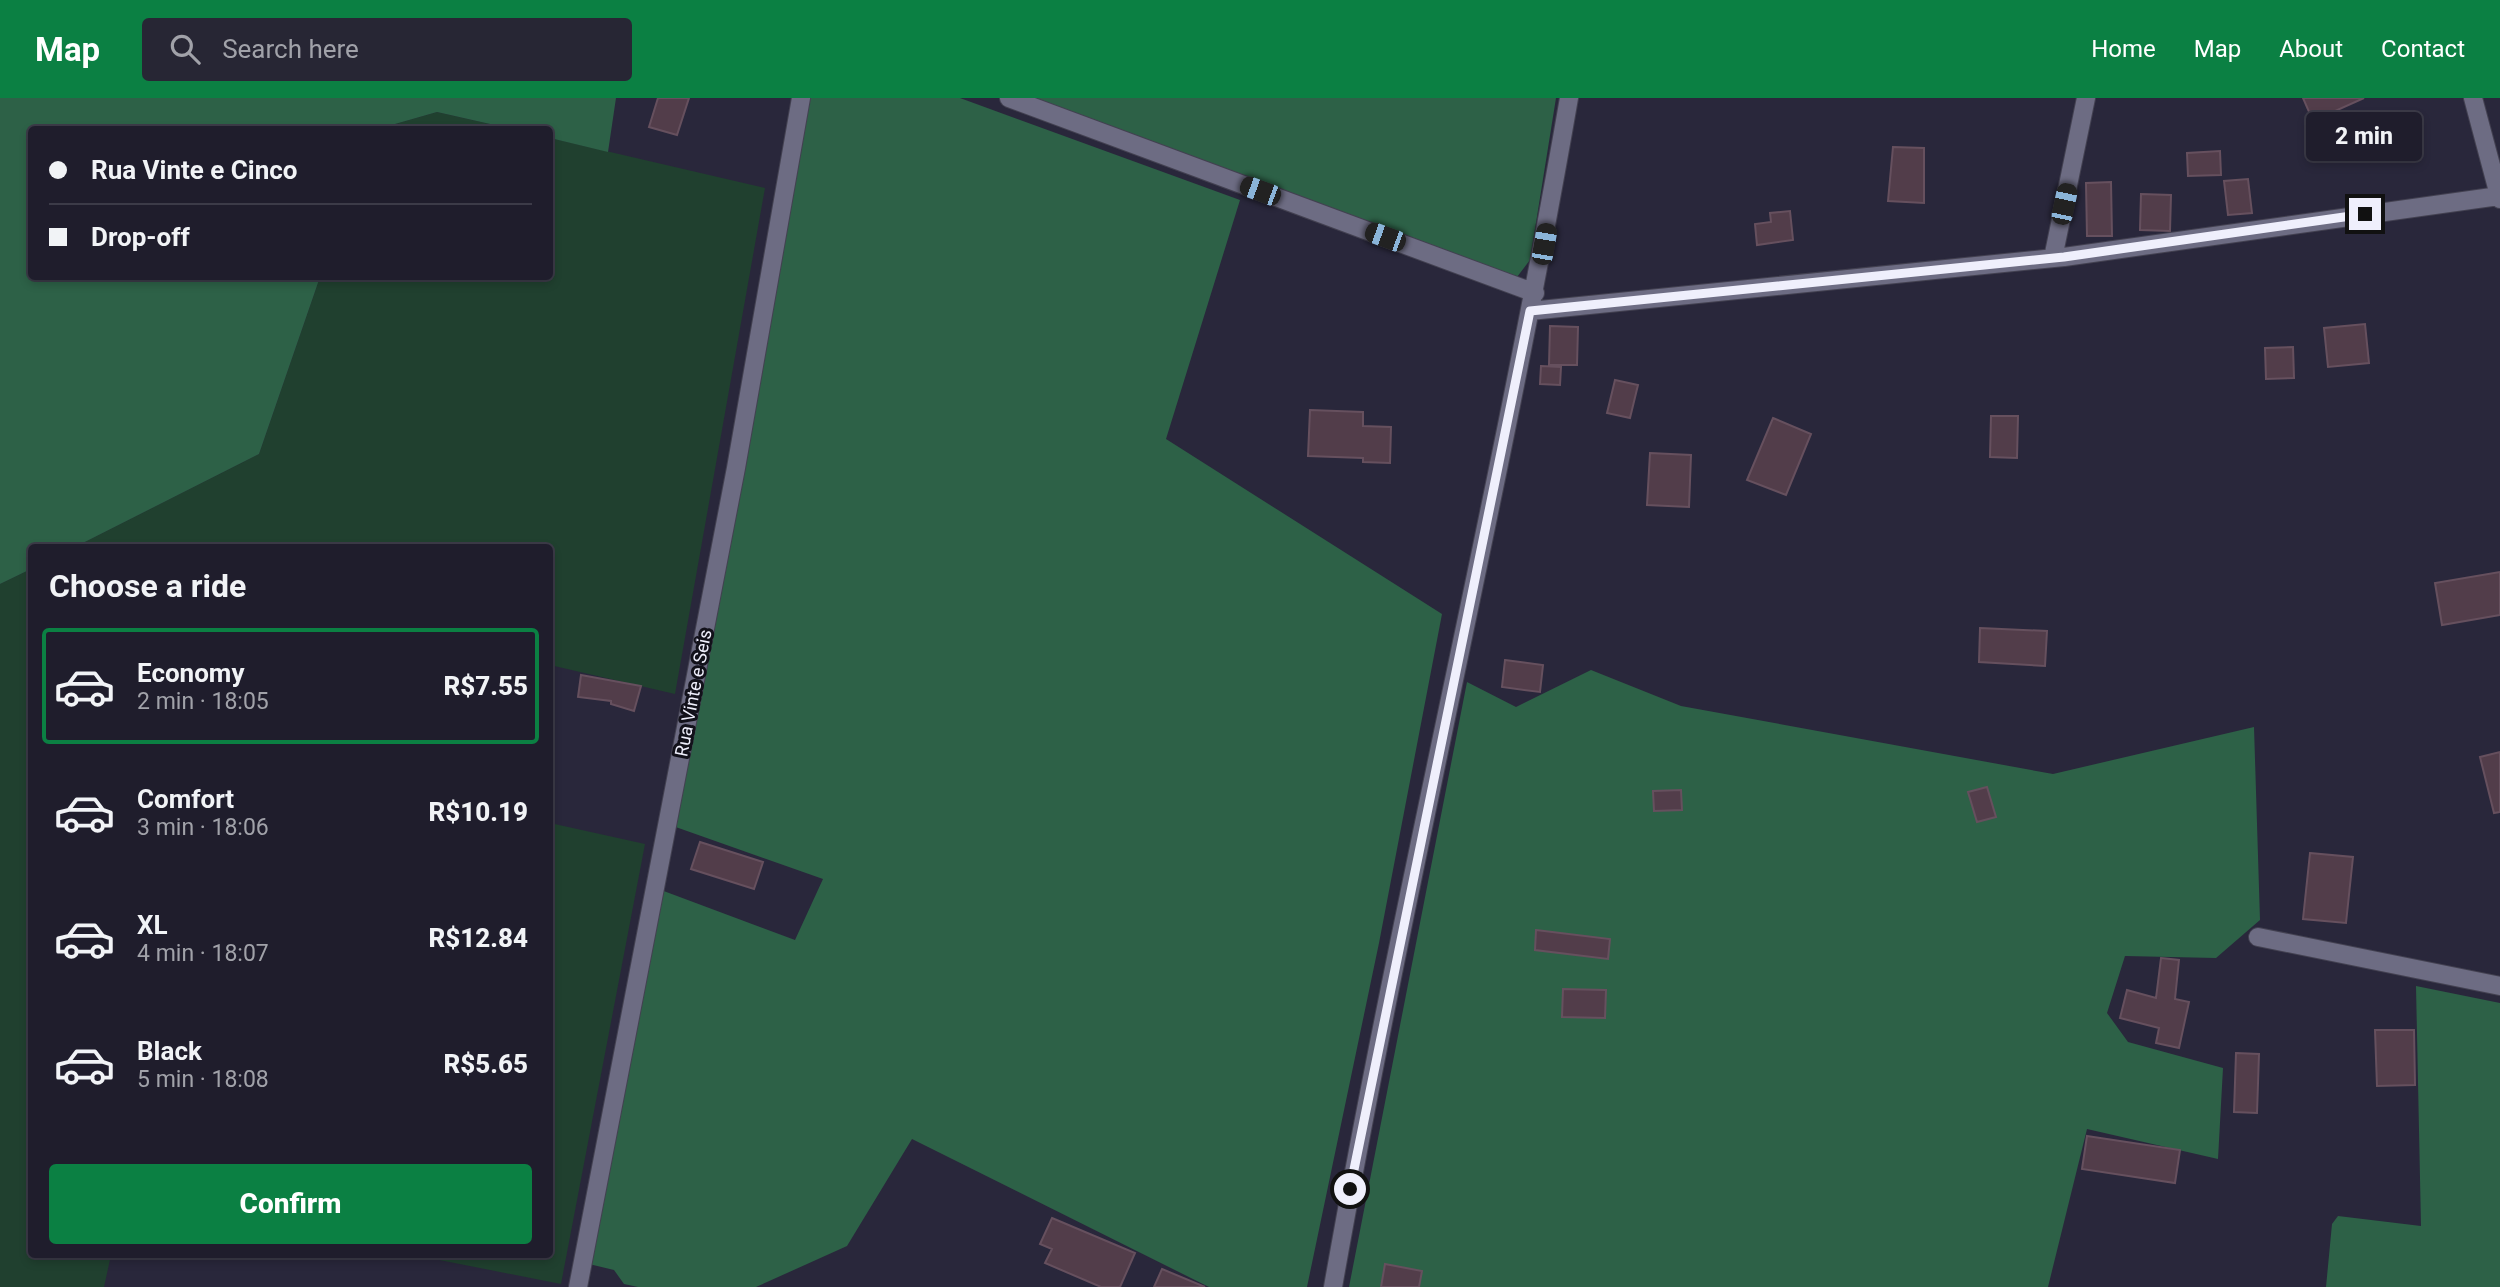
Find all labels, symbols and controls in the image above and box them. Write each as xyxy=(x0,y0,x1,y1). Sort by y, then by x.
search box xyxy=(142,18,632,81)
text: Map xyxy=(35,30,100,69)
icon: search xyxy=(166,30,204,68)
text: Search here xyxy=(222,34,359,64)
text: Home xyxy=(2091,35,2156,63)
text: Map xyxy=(2194,35,2241,63)
text: About xyxy=(2279,35,2343,63)
text: Contact xyxy=(2381,35,2465,63)
callout: 2 min xyxy=(2307,113,2423,162)
text: 2 min xyxy=(2335,123,2393,150)
text: Rua Vinte e Cinco xyxy=(91,155,298,185)
car xyxy=(1237,174,1284,208)
car xyxy=(2050,181,2079,227)
route end xyxy=(2349,198,2381,230)
car xyxy=(1362,220,1409,254)
car xyxy=(1531,221,1558,267)
text: Drop-off xyxy=(91,222,190,252)
text: Choose a ride xyxy=(49,567,246,605)
street label: Rua Vinte e Seis xyxy=(670,628,716,758)
icon: car xyxy=(53,655,116,718)
text: Economy xyxy=(137,658,244,688)
text: R$7.55 xyxy=(444,671,528,701)
text: 2 min · 18:05 xyxy=(137,688,269,715)
icon: car xyxy=(53,781,116,844)
text: Comfort xyxy=(137,784,234,814)
text: R$10.19 xyxy=(429,797,528,827)
text: 3 min · 18:06 xyxy=(137,814,269,841)
icon: car xyxy=(53,907,116,970)
text: XL xyxy=(137,910,168,940)
text: R$12.84 xyxy=(429,923,528,953)
text: 4 min · 18:07 xyxy=(137,940,269,967)
icon: car xyxy=(53,1033,116,1096)
text: Black xyxy=(137,1036,202,1066)
text: R$5.65 xyxy=(444,1049,528,1079)
text: 5 min · 18:08 xyxy=(137,1066,269,1093)
button: Confirm xyxy=(49,1164,532,1244)
route start xyxy=(1334,1173,1366,1205)

